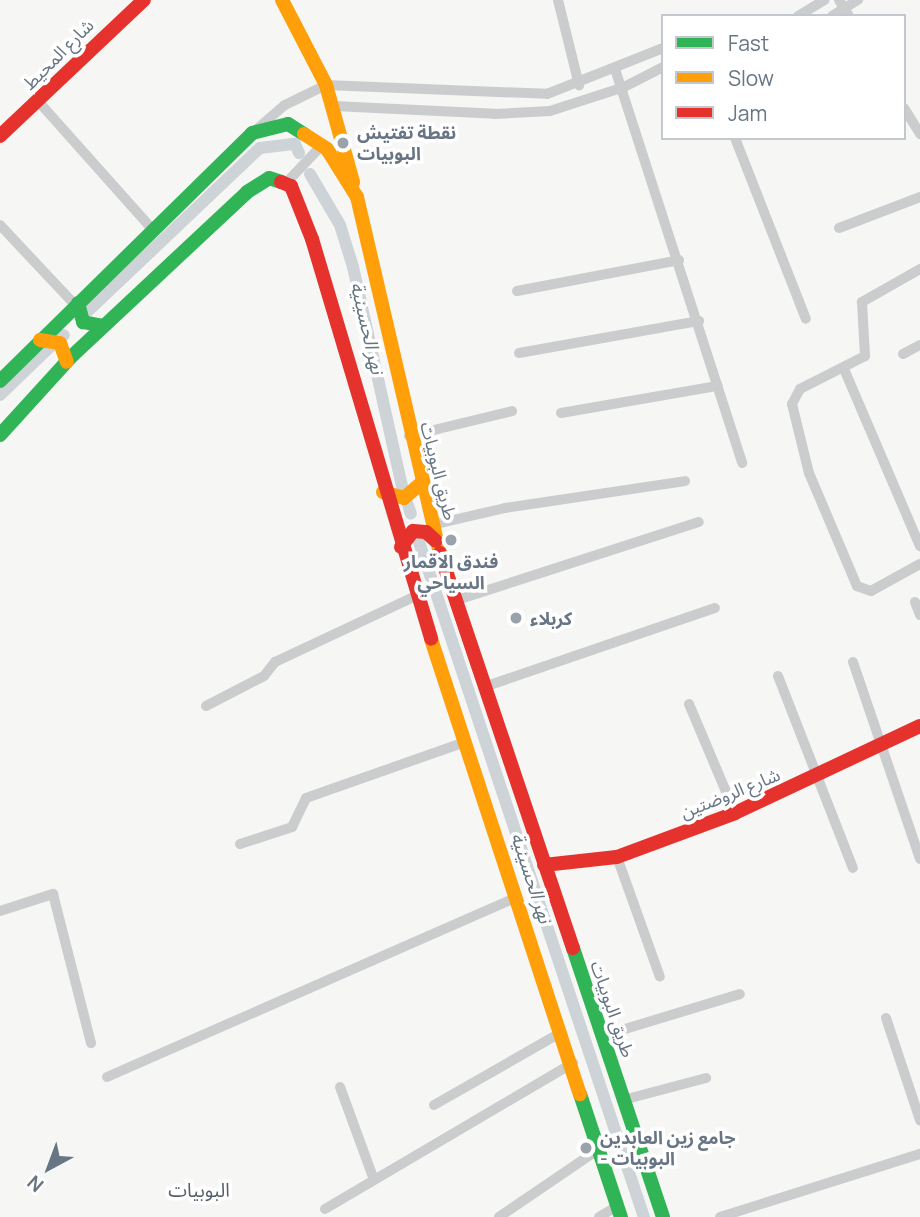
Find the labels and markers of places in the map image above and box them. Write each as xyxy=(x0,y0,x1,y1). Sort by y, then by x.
place label: نقطة تفتيش البوبيات xyxy=(357,122,456,164)
marker: نقطة تفتيش البوبيات xyxy=(335,135,351,151)
marker: فندق الاقمار السياحي xyxy=(443,532,459,548)
place label: فندق الاقمار السياحي xyxy=(404,551,498,594)
place label: كربلاء xyxy=(530,607,572,629)
marker: كربلاء xyxy=(508,610,524,626)
place label: جامع زين العابدين - البوبيات xyxy=(600,1127,736,1170)
marker: جامع زين العابدين - البوبيات xyxy=(578,1140,594,1156)

